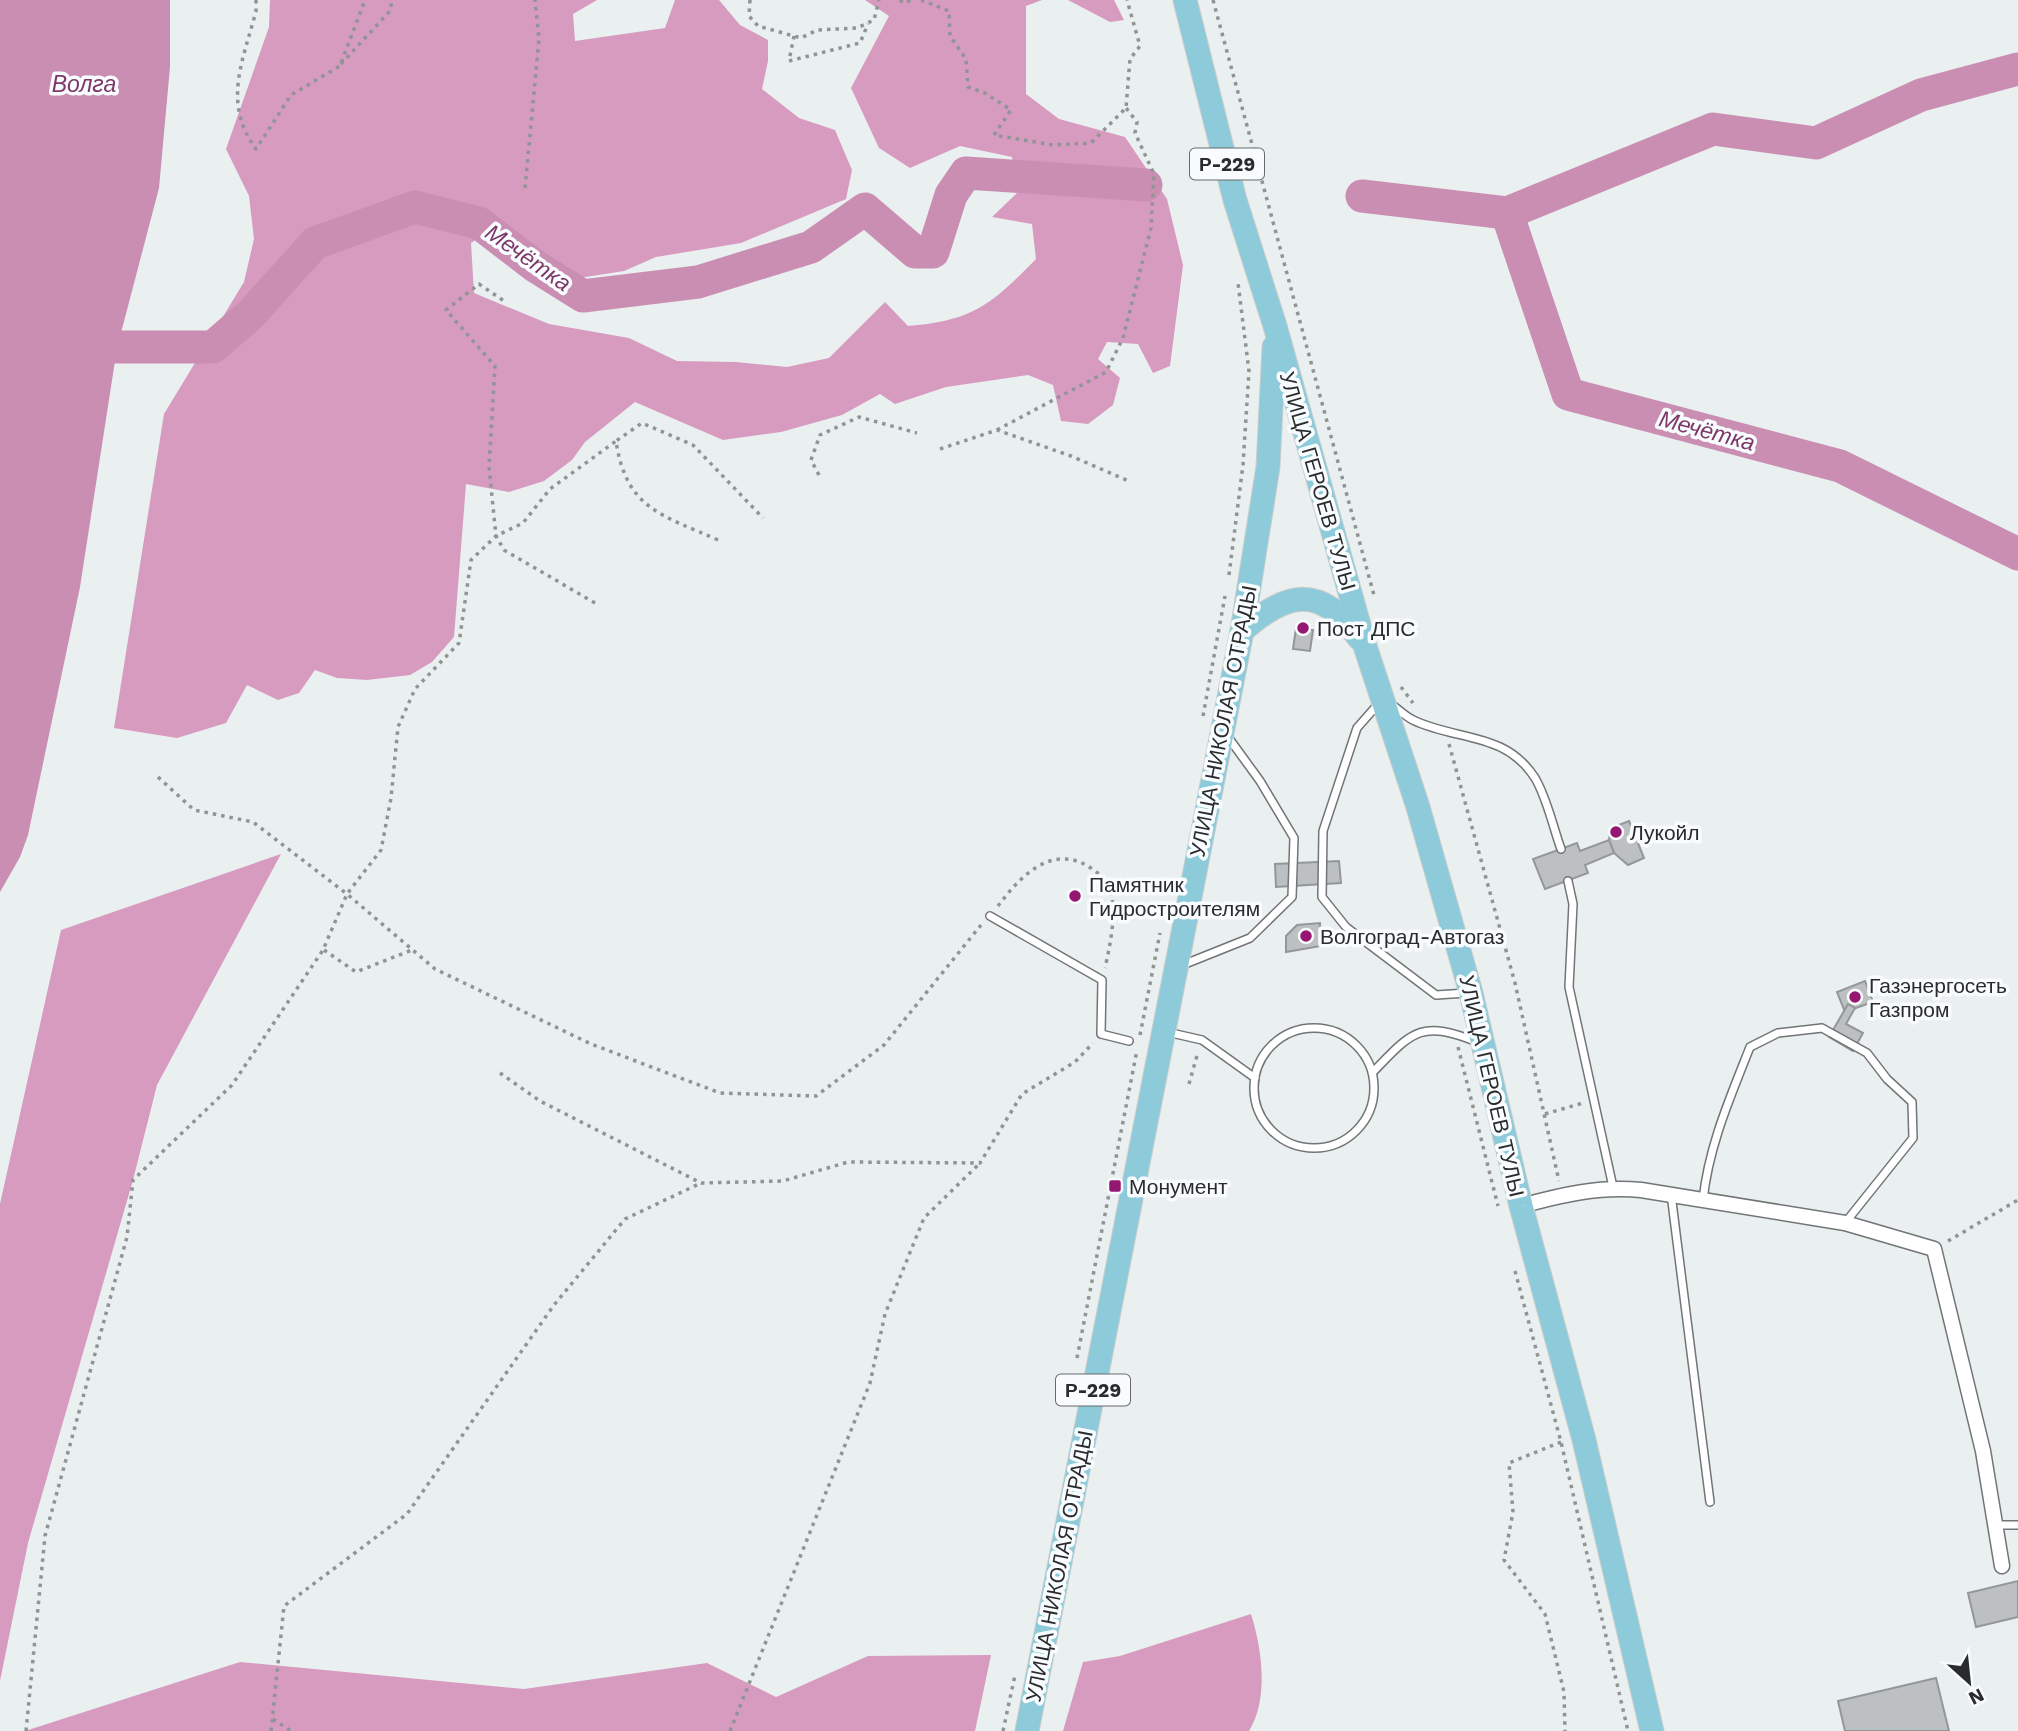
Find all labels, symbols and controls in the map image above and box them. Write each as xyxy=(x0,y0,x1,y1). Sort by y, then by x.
water label: Волга xyxy=(52,71,116,98)
road number: Р-229 xyxy=(1190,148,1264,180)
water label: Мечётка xyxy=(480,219,576,297)
street label: УЛИЦА ГЕРОЕВ ТУЛЫ xyxy=(1275,369,1361,593)
water label: Мечётка xyxy=(1656,405,1758,457)
street label: УЛИЦА НИКОЛАЯ ОТРАДЫ xyxy=(1184,583,1262,859)
place label: Пост ДПС xyxy=(1317,616,1416,641)
marker: Пост ДПС xyxy=(1295,620,1311,636)
place label: Лукойл xyxy=(1630,820,1700,845)
marker: Лукойл xyxy=(1608,824,1624,840)
place label: Памятник Гидростроителям xyxy=(1089,872,1260,921)
marker: Памятник Гидростроителям xyxy=(1067,888,1083,904)
place label: Волгоград-Автогаз xyxy=(1320,924,1504,949)
marker: Волгоград-Автогаз xyxy=(1298,928,1314,944)
street label: УЛИЦА ГЕРОЕВ ТУЛЫ xyxy=(1454,973,1530,1199)
place label: Газэнергосеть Газпром xyxy=(1869,973,2007,1022)
marker: Газэнергосеть Газпром xyxy=(1847,989,1863,1005)
place label: Монумент xyxy=(1129,1174,1228,1199)
marker: Монумент xyxy=(1107,1178,1123,1194)
road number: Р-229 xyxy=(1056,1374,1130,1406)
street label: УЛИЦА НИКОЛАЯ ОТРАДЫ xyxy=(1020,1428,1098,1704)
north arrow xyxy=(1934,1647,2004,1717)
text: N xyxy=(1965,1683,1988,1710)

